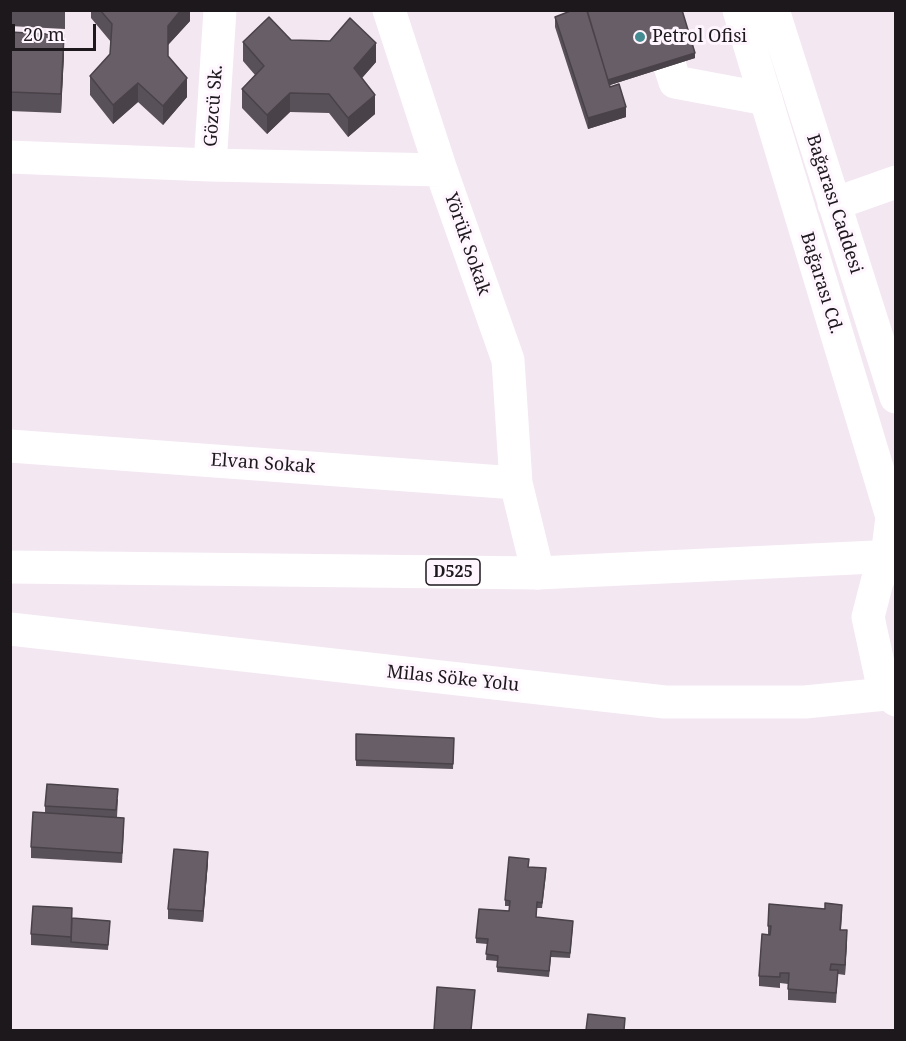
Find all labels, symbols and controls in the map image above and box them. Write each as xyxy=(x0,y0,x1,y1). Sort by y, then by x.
scale bar xyxy=(15,12,99,50)
text: 20 m xyxy=(23,22,65,46)
place label: Petrol Ofisi xyxy=(652,26,747,48)
marker: Petrol Ofisi xyxy=(633,30,647,44)
street label: Gözcü Sk. xyxy=(200,64,228,148)
street label: Bağarası Caddesi xyxy=(801,132,867,276)
street label: Yörük Sokak xyxy=(439,190,495,298)
street label: Bağarası Cd. xyxy=(795,230,847,336)
street label: Elvan Sokak xyxy=(210,450,316,478)
road number: D525 xyxy=(426,559,480,585)
street label: Milas Söke Yolu xyxy=(386,661,520,697)

